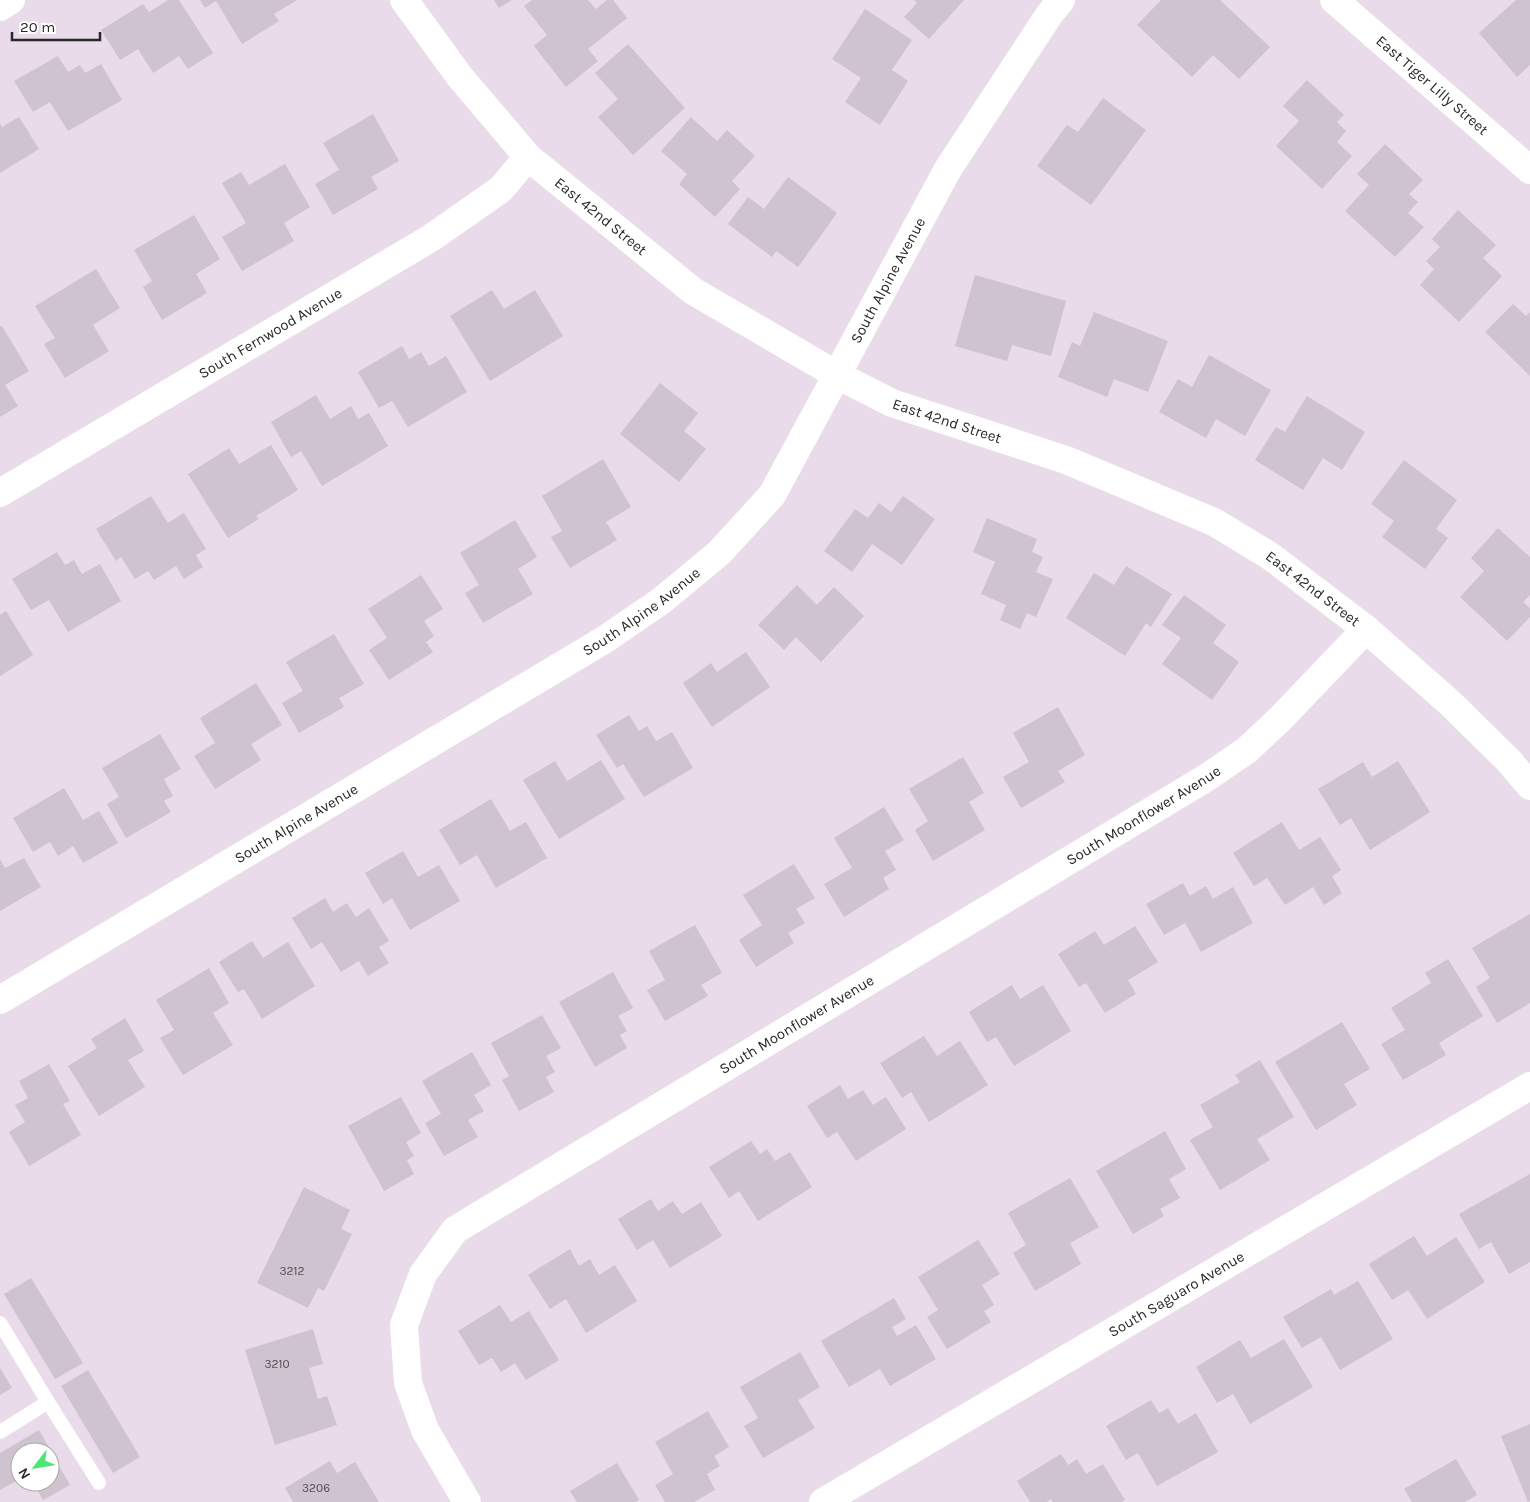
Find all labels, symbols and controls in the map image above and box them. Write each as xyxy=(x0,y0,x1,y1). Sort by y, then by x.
scale bar xyxy=(12,10,100,42)
text: 20 m xyxy=(20,18,55,36)
street label: East Tiger Lilly Street xyxy=(1372,32,1492,139)
street label: East 42nd Street xyxy=(551,173,651,259)
street label: South Alpine Avenue xyxy=(847,214,929,346)
street label: South Fernwood Avenue xyxy=(195,284,345,382)
street label: East 42nd Street xyxy=(890,395,1004,447)
street label: East 42nd Street xyxy=(1262,547,1364,630)
street label: South Alpine Avenue xyxy=(579,563,704,660)
street label: South Moonflower Avenue xyxy=(1063,762,1224,869)
street label: South Alpine Avenue xyxy=(231,780,361,867)
street label: South Moonflower Avenue xyxy=(716,971,877,1078)
street label: South Saguaro Avenue xyxy=(1105,1247,1247,1341)
house number: 3212 xyxy=(280,1264,305,1278)
house number: 3210 xyxy=(264,1357,290,1371)
north arrow xyxy=(10,1442,60,1492)
text: N xyxy=(14,1465,34,1482)
house number: 3206 xyxy=(302,1481,330,1495)

